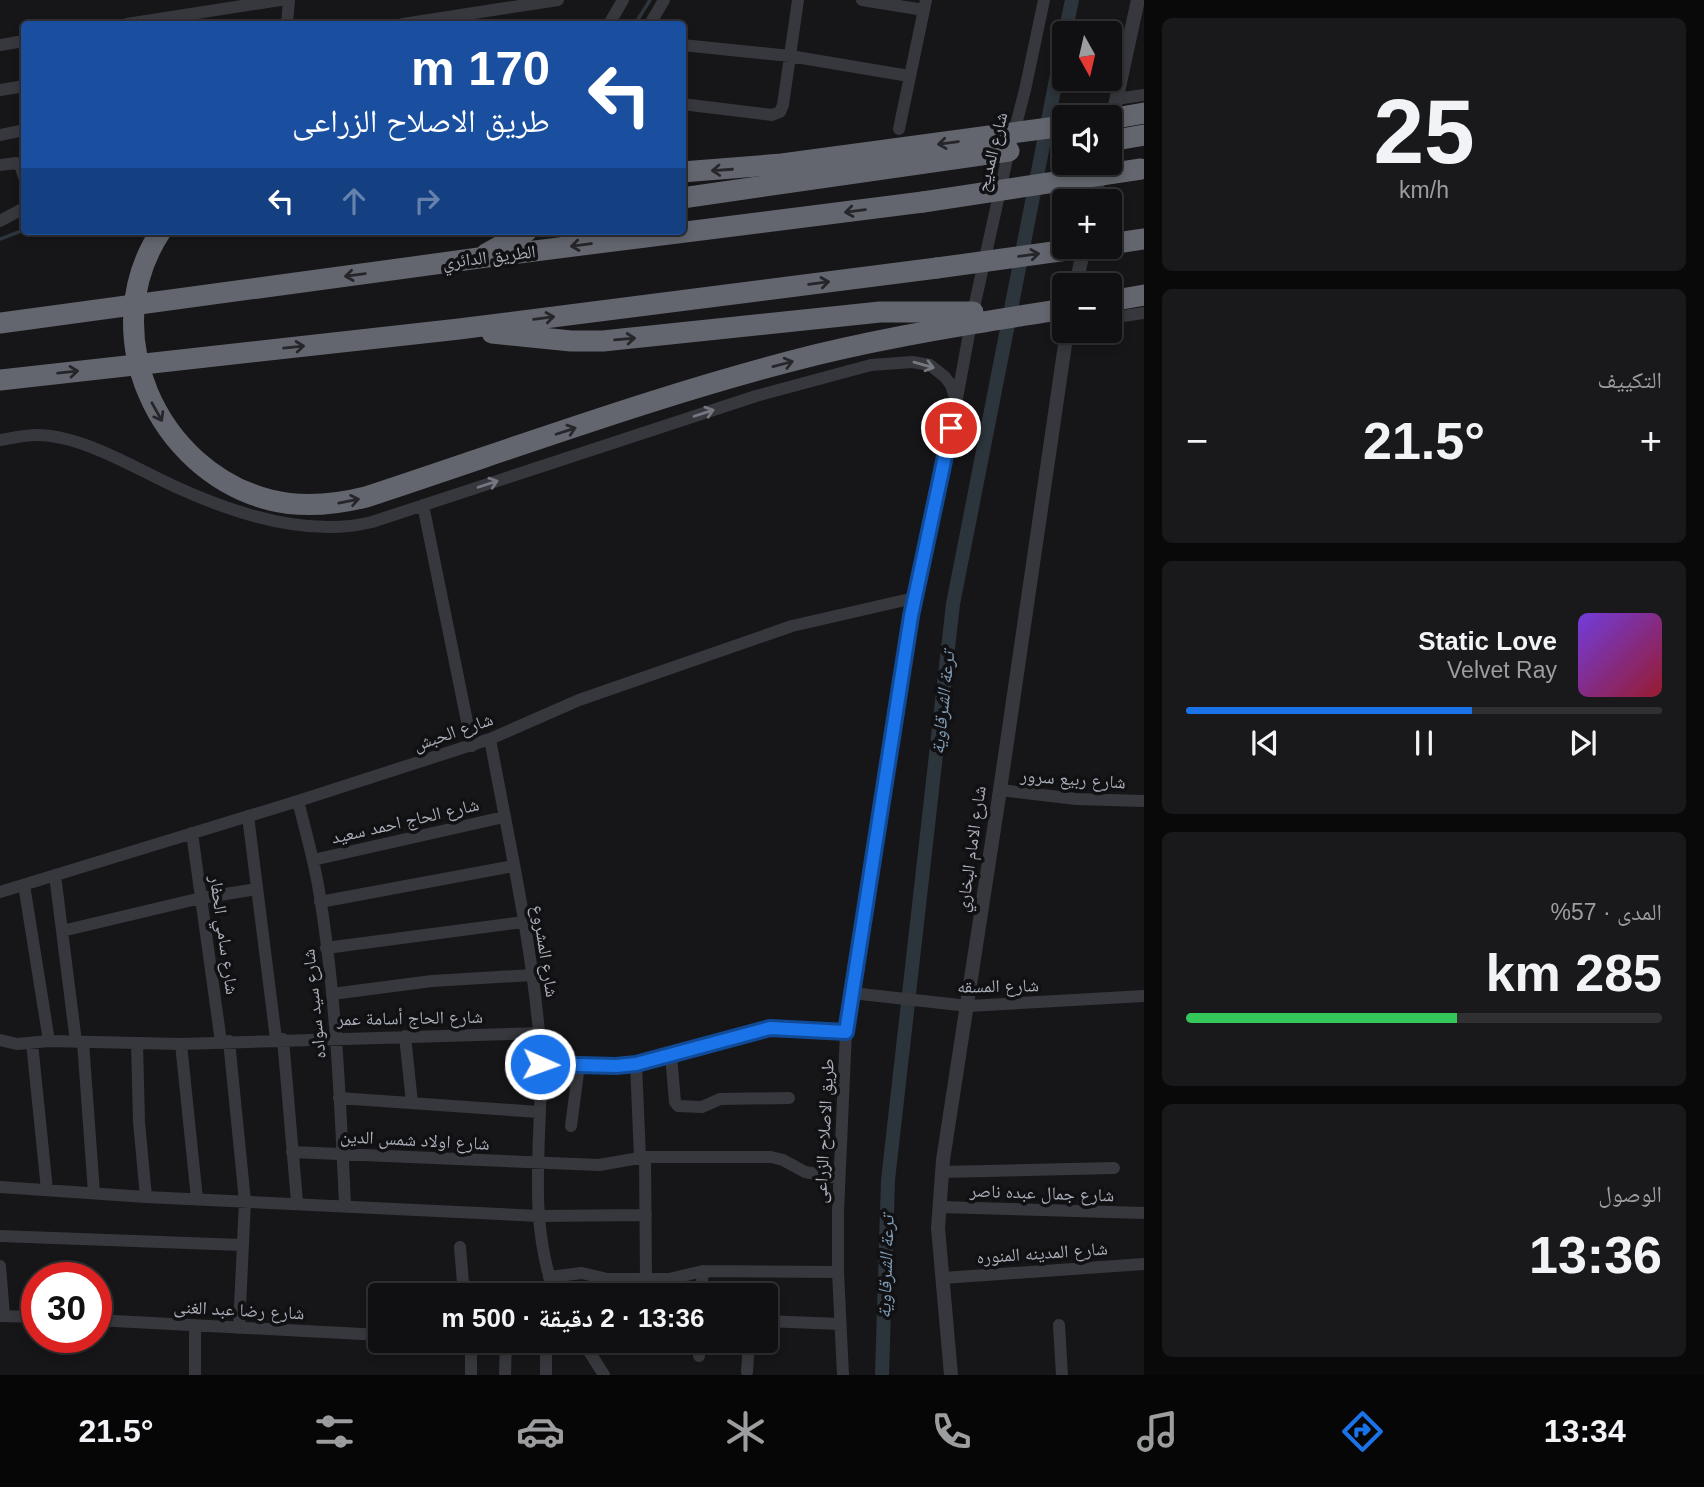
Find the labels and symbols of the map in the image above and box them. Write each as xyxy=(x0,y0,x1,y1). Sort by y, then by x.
north arrow xyxy=(1052,21,1122,91)
street label: شارع المديح xyxy=(972,110,1013,194)
one-way arrow xyxy=(937,136,960,149)
one-way arrow xyxy=(711,163,734,176)
one-way arrow xyxy=(845,204,867,217)
one-way arrow xyxy=(570,238,593,251)
street label: الطريق الدائري xyxy=(441,241,537,277)
one-way arrow xyxy=(1017,248,1040,261)
one-way arrow xyxy=(345,268,367,281)
one-way arrow xyxy=(807,277,829,290)
one-way arrow xyxy=(532,312,555,325)
one-way arrow xyxy=(613,332,635,345)
one-way arrow xyxy=(282,341,305,354)
one-way arrow xyxy=(772,356,794,369)
one-way arrow xyxy=(912,359,934,372)
one-way arrow xyxy=(56,366,79,379)
pin xyxy=(921,398,981,458)
one-way arrow xyxy=(150,402,164,422)
one-way arrow xyxy=(692,406,714,418)
one-way arrow xyxy=(554,424,576,436)
one-way arrow xyxy=(476,477,498,489)
one-way arrow xyxy=(337,493,360,507)
water label: ترعة الشرقاوية xyxy=(927,646,959,756)
street label: شارع الحبش xyxy=(411,709,496,756)
street label: شارع ربيع سرور xyxy=(1018,765,1126,795)
street label: شارع الامام البخاري xyxy=(952,785,994,914)
street label: شارع الحاج احمد سعيد xyxy=(329,794,481,850)
street label: شارع سامي الحفار xyxy=(201,873,242,996)
street label: شارع المشروع xyxy=(527,903,562,999)
street label: شارع سيد سواده xyxy=(298,948,331,1060)
street label: شارع المسقه xyxy=(957,975,1039,998)
street label: شارع الحاج أسامة عمر xyxy=(336,1006,483,1031)
position arrow xyxy=(503,1027,577,1101)
street label: طريق الاصلاح الزراعى xyxy=(810,1058,840,1204)
street label: شارع اولاد شمس الدين xyxy=(340,1126,490,1155)
street label: شارع جمال عبده ناصر xyxy=(968,1180,1115,1207)
water label: ترعة الشرقاوية xyxy=(873,1211,898,1319)
street label: شارع المدينه المنوره xyxy=(976,1238,1108,1269)
speed limit sign: 30 xyxy=(21,1262,112,1353)
street label: شارع رضا عبد الغنى xyxy=(173,1297,305,1324)

